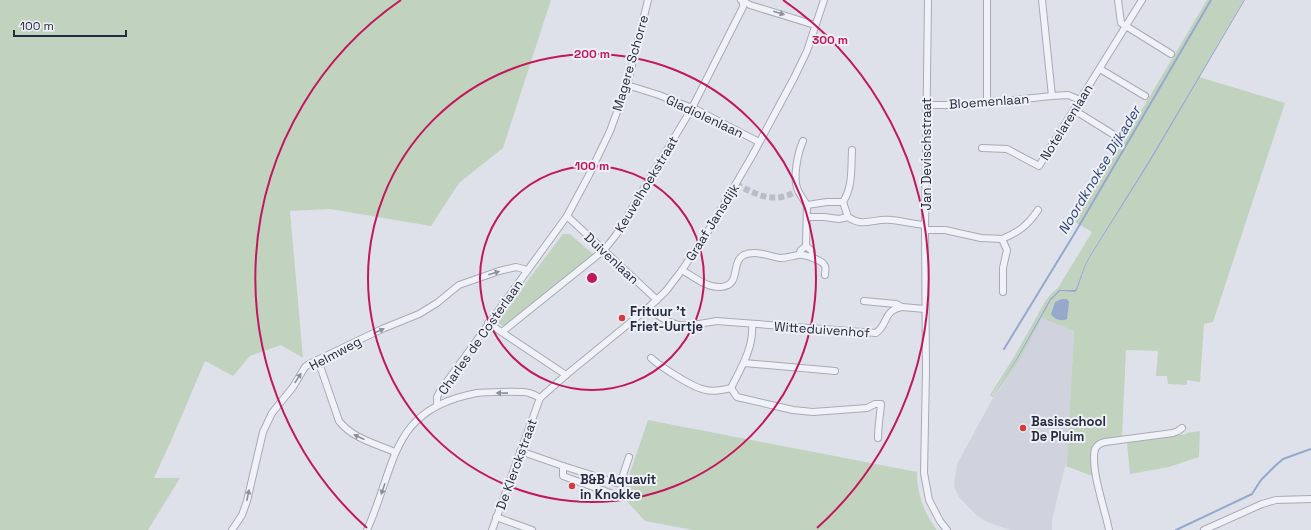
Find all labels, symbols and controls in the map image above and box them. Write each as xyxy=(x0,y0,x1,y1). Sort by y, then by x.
one-way arrow xyxy=(773,10,785,16)
scale bar xyxy=(14,12,126,38)
street label: Magere Schorre xyxy=(609,13,652,113)
text: 100 m xyxy=(20,18,54,34)
text: 300 m xyxy=(812,32,848,48)
text: 200 m xyxy=(574,46,610,62)
street label: Notelarenlaan xyxy=(1036,81,1097,164)
street label: Bloemenlaan xyxy=(948,90,1030,113)
street label: Gladiolenlaan xyxy=(663,91,746,142)
street label: Jan Devischstraat xyxy=(918,98,935,210)
water label: Noordknokse Dijkader xyxy=(1054,101,1145,237)
street label: Keuvelhoekstraat xyxy=(611,133,682,236)
text: 100 m xyxy=(575,158,609,174)
street label: Graaf Jansdijk xyxy=(682,180,743,264)
street label: Duivenlaan xyxy=(581,229,642,288)
one-way arrow xyxy=(488,270,500,276)
centre of rings xyxy=(585,271,599,285)
street label: Charles de Costerlaan xyxy=(434,276,527,398)
place label: Frituur 't Friet-Uurtje xyxy=(630,303,703,335)
marker: Frituur 't Friet-Uurtje xyxy=(617,313,627,323)
street label: Witteduivenhof xyxy=(774,318,871,341)
one-way arrow xyxy=(373,328,384,334)
street label: Helmweg xyxy=(306,333,364,374)
one-way arrow xyxy=(295,372,302,384)
one-way arrow xyxy=(495,390,508,396)
place label: Basisschool De Pluim xyxy=(1031,413,1106,445)
street label: De Klerckstraat xyxy=(492,416,541,512)
marker: Basisschool De Pluim xyxy=(1018,423,1028,433)
one-way arrow xyxy=(354,434,365,440)
place label: B&B Aquavit in Knokke xyxy=(580,471,656,503)
marker: B&B Aquavit in Knokke xyxy=(567,481,577,491)
one-way arrow xyxy=(379,484,385,496)
one-way arrow xyxy=(246,489,252,501)

